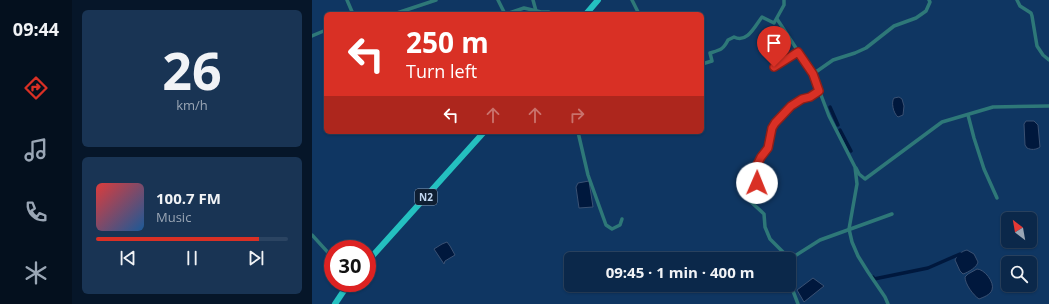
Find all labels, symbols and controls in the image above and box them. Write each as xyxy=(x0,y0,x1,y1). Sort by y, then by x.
text: 09:44 xyxy=(13,17,59,41)
text: 250 m xyxy=(406,23,489,61)
pin xyxy=(757,26,791,67)
icon: left xyxy=(340,28,392,80)
icon: arrive xyxy=(763,32,785,54)
text: 26 xyxy=(162,34,222,105)
text: Turn left xyxy=(406,59,477,83)
icon: directions xyxy=(22,74,50,102)
text: km/h xyxy=(176,96,208,114)
icon: left xyxy=(440,104,462,126)
icon: ahead xyxy=(482,104,504,126)
icon: ahead xyxy=(524,104,546,126)
icon: right xyxy=(566,104,588,126)
icon: music xyxy=(22,136,50,164)
position arrow xyxy=(736,162,778,204)
text: 100.7 FM xyxy=(156,188,221,208)
road number: N2 xyxy=(415,189,437,205)
icon: phone xyxy=(22,198,50,226)
text: Music xyxy=(156,208,191,226)
north arrow xyxy=(1001,212,1037,248)
map controls xyxy=(1001,212,1037,292)
speed limit sign: 30 xyxy=(324,240,376,292)
icon: previous xyxy=(117,247,139,269)
icon: pause xyxy=(181,247,203,269)
icon: next xyxy=(245,247,267,269)
button: search xyxy=(1001,256,1037,292)
icon: climate xyxy=(22,259,50,287)
text: 09:45 · 1 min · 400 m xyxy=(606,262,754,282)

